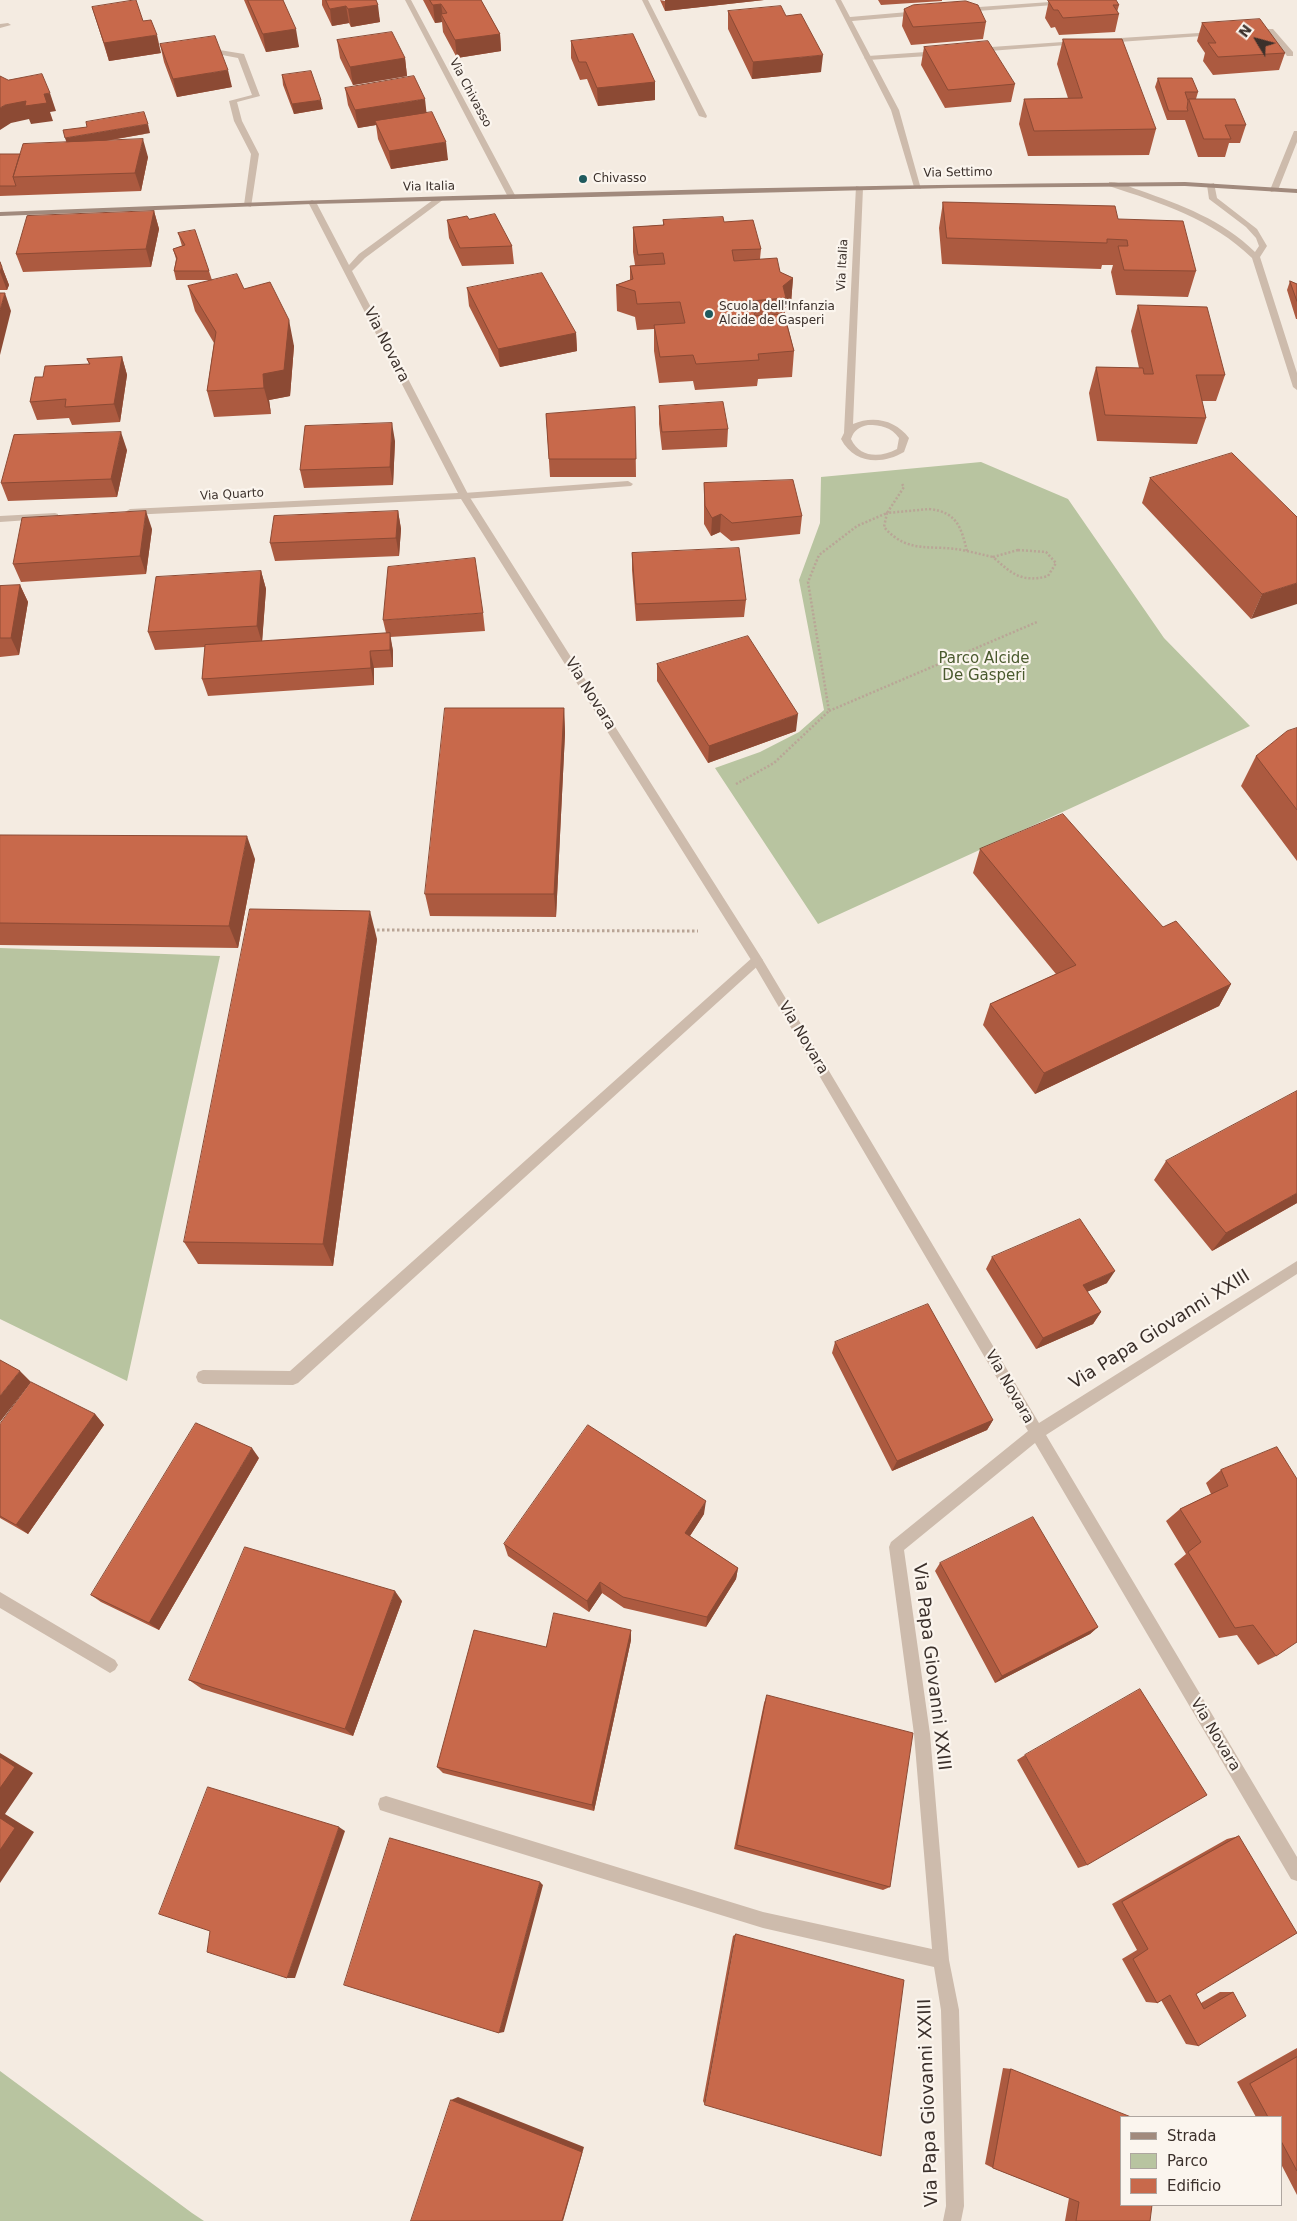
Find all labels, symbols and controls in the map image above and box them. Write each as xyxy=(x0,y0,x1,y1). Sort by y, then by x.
north arrow xyxy=(1232,15,1282,65)
text: N xyxy=(1235,21,1255,40)
street label: Via Chivasso xyxy=(446,56,494,130)
street label: Via Settimo xyxy=(923,165,993,181)
place label: Chivasso xyxy=(593,172,647,186)
marker: Chivasso xyxy=(577,173,589,185)
street label: Via Italia xyxy=(403,179,455,195)
street label: Via Italia xyxy=(834,239,852,291)
place label: Scuola dell'Infanzia Alcide de Gasperi xyxy=(719,300,835,328)
street label: Via Novara xyxy=(359,304,413,386)
marker: Scuola dell'Infanzia Alcide de Gasperi xyxy=(703,308,715,320)
street label: Via Quarto xyxy=(200,486,264,504)
park label: Parco Alcide De Gasperi xyxy=(938,650,1030,685)
street label: Via Novara xyxy=(561,655,619,733)
street label: Via Novara xyxy=(774,998,832,1078)
street label: Via Papa Giovanni XXIII xyxy=(1066,1266,1254,1394)
street label: Via Novara xyxy=(981,1347,1037,1427)
street label: Via Papa Giovanni XXIII xyxy=(908,1562,954,1772)
street label: Via Novara xyxy=(1186,1695,1244,1775)
street label: Via Papa Giovanni XXIII xyxy=(915,1998,943,2208)
legend xyxy=(1120,2116,1282,2206)
text: Strada xyxy=(1167,2127,1216,2145)
text: Parco xyxy=(1167,2152,1208,2170)
text: Edificio xyxy=(1167,2177,1221,2195)

